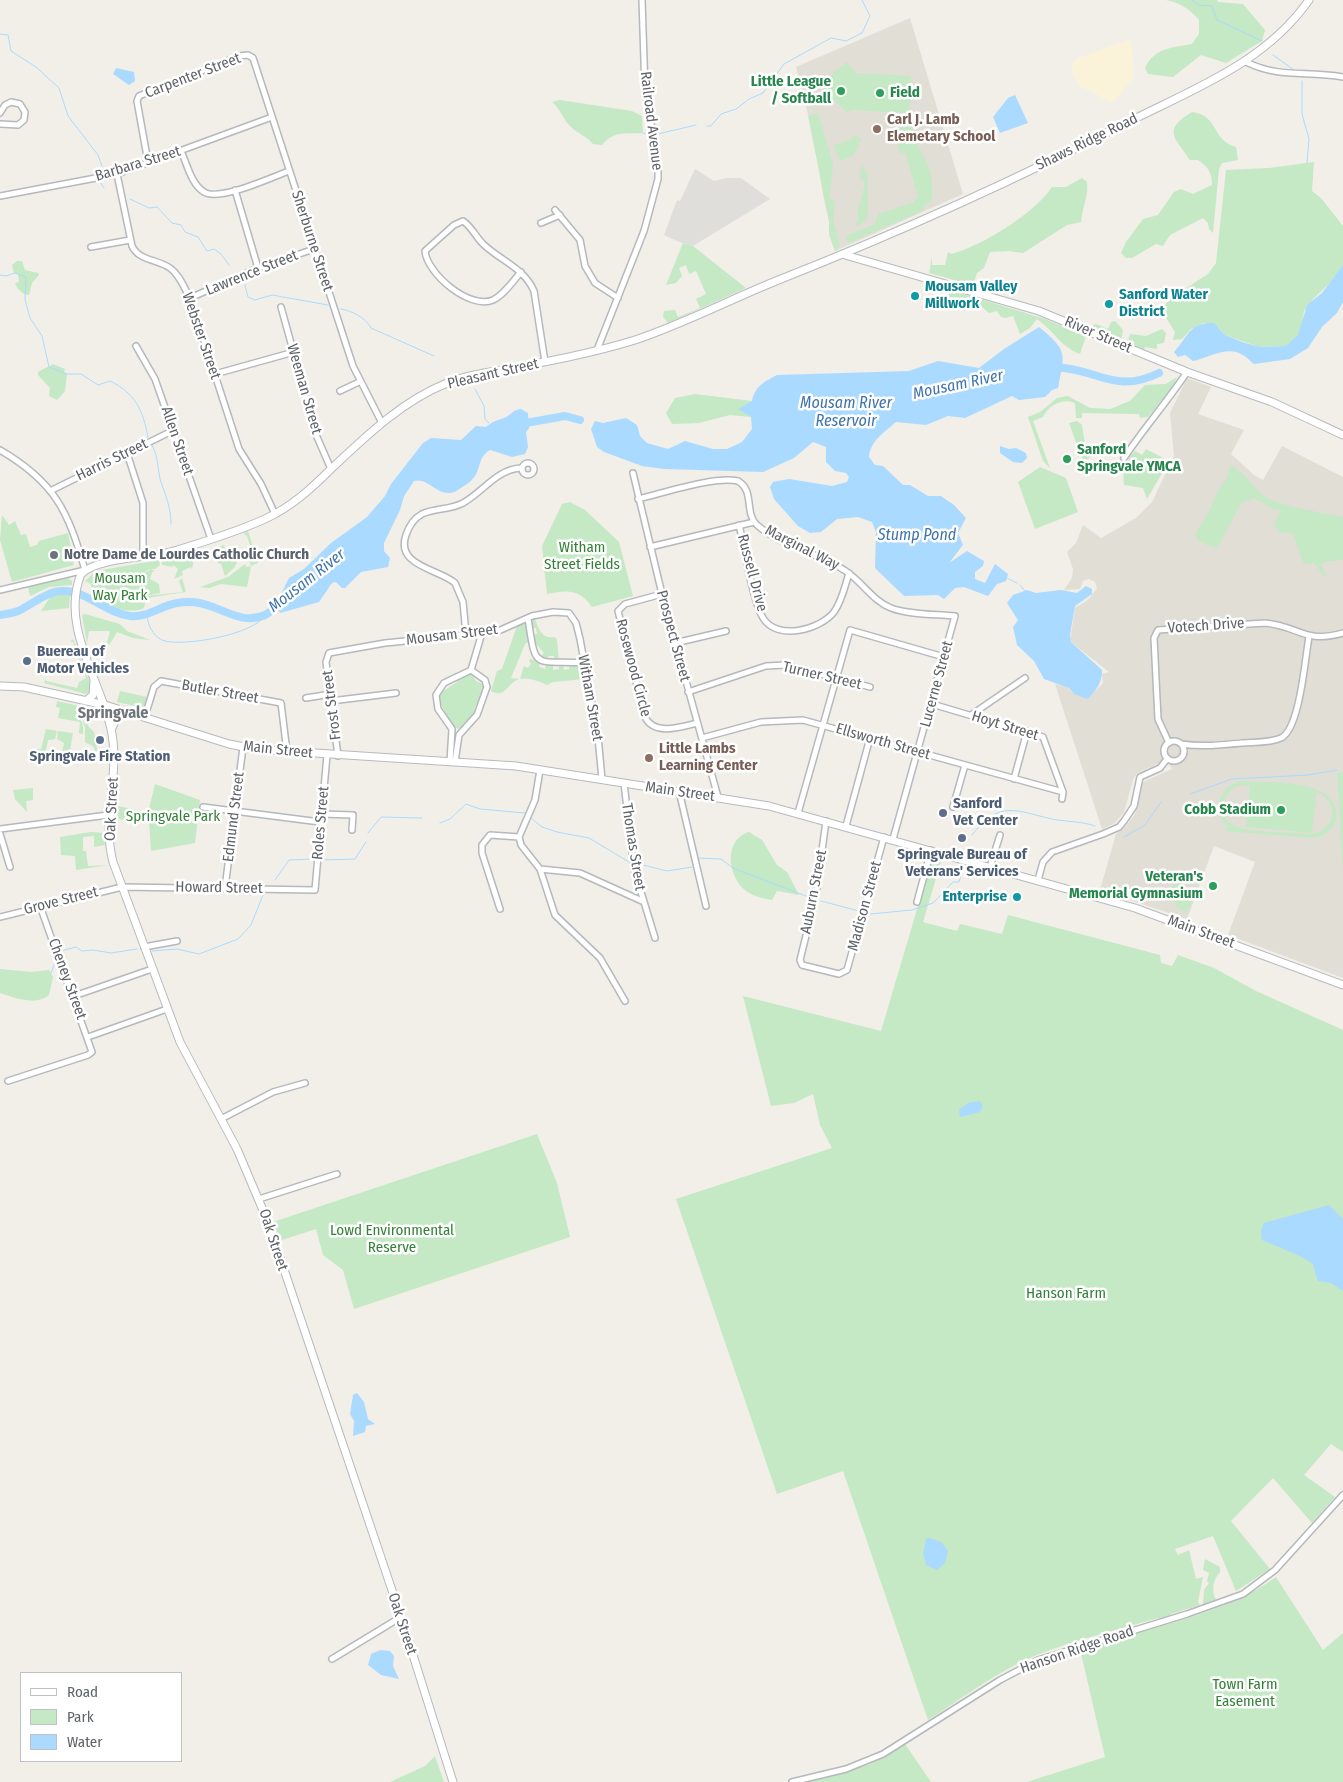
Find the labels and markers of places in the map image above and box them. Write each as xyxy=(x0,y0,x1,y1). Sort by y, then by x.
place label: Little League / Softball xyxy=(751,73,831,108)
place label: Field xyxy=(890,84,920,102)
marker: Little League / Softball xyxy=(835,85,847,97)
marker: Field xyxy=(874,87,886,99)
place label: Carl J. Lamb Elemetary School xyxy=(887,111,995,146)
marker: Carl J. Lamb Elemetary School xyxy=(871,123,883,135)
place label: Mousam Valley Millwork xyxy=(925,278,1017,313)
place label: Sanford Water District xyxy=(1119,286,1208,321)
marker: Mousam Valley Millwork xyxy=(909,290,921,302)
marker: Sanford Water District xyxy=(1103,298,1115,310)
place label: Sanford Springvale YMCA xyxy=(1077,441,1181,476)
marker: Sanford Springvale YMCA xyxy=(1061,453,1073,465)
place label: Notre Dame de Lourdes Catholic Church xyxy=(64,546,309,564)
marker: Notre Dame de Lourdes Catholic Church xyxy=(48,549,60,561)
place label: Buereau of Motor Vehicles xyxy=(37,643,129,678)
marker: Buereau of Motor Vehicles xyxy=(21,655,33,667)
marker: Springvale Fire Station xyxy=(94,734,106,746)
place label: Little Lambs Learning Center xyxy=(659,740,757,775)
place label: Springvale Fire Station xyxy=(30,748,170,766)
marker: Little Lambs Learning Center xyxy=(643,752,655,764)
place label: Sanford Vet Center xyxy=(953,795,1018,830)
place label: Cobb Stadium xyxy=(1184,801,1271,819)
marker: Cobb Stadium xyxy=(1275,804,1287,816)
marker: Sanford Vet Center xyxy=(937,807,949,819)
marker: Springvale Bureau of Veterans' Services xyxy=(956,832,968,844)
place label: Springvale Bureau of Veterans' Services xyxy=(897,846,1027,881)
place label: Veteran's Memorial Gymnasium xyxy=(1069,868,1203,903)
marker: Veteran's Memorial Gymnasium xyxy=(1207,880,1219,892)
place label: Enterprise xyxy=(942,888,1007,906)
marker: Enterprise xyxy=(1011,891,1023,903)

